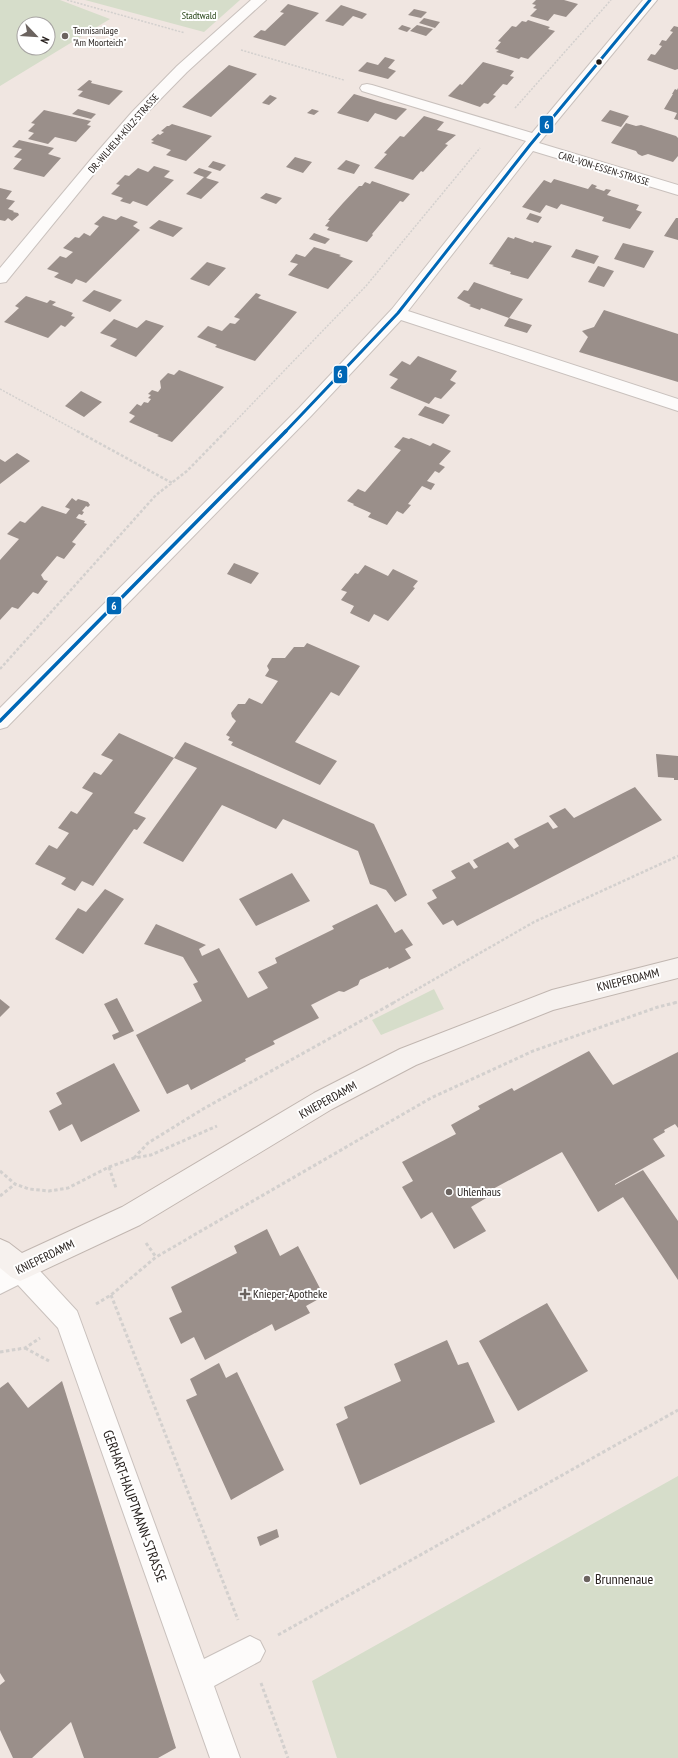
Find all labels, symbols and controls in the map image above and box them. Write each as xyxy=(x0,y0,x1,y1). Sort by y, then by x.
park label: Stadtwald xyxy=(182,9,216,22)
north arrow xyxy=(16,16,56,56)
place label: Tennisanlage "Am Moorteich" xyxy=(73,24,126,49)
marker: Tennisanlage "Am Moorteich" xyxy=(60,31,70,41)
text: N xyxy=(37,35,53,46)
unlabelled marker xyxy=(594,57,604,67)
street label: DR.-WILHELM-KÜLZ-STRASSE xyxy=(85,91,162,176)
line badge: 6 xyxy=(539,115,554,134)
text: 6 xyxy=(544,118,550,132)
street label: CARL-VON-ESSEN-STRASSE xyxy=(557,148,651,189)
line badge: 6 xyxy=(333,365,348,384)
text: 6 xyxy=(337,367,343,381)
line badge: 6 xyxy=(106,596,122,615)
text: 6 xyxy=(111,599,117,613)
street label: KNIEPERDAMM xyxy=(595,965,661,994)
street label: KNIEPERDAMM xyxy=(296,1078,359,1122)
place label: Uhlenhaus xyxy=(457,1184,501,1199)
marker: Uhlenhaus xyxy=(444,1187,454,1197)
street label: KNIEPERDAMM xyxy=(13,1236,77,1277)
place label: Knieper-Apotheke xyxy=(253,1286,328,1301)
marker: Knieper-Apotheke xyxy=(240,1289,250,1299)
street label: GERHART-HAUPTMANN-STRASSE xyxy=(99,1428,171,1584)
place label: Brunnenaue xyxy=(595,1570,653,1588)
marker: Brunnenaue xyxy=(582,1574,592,1584)

